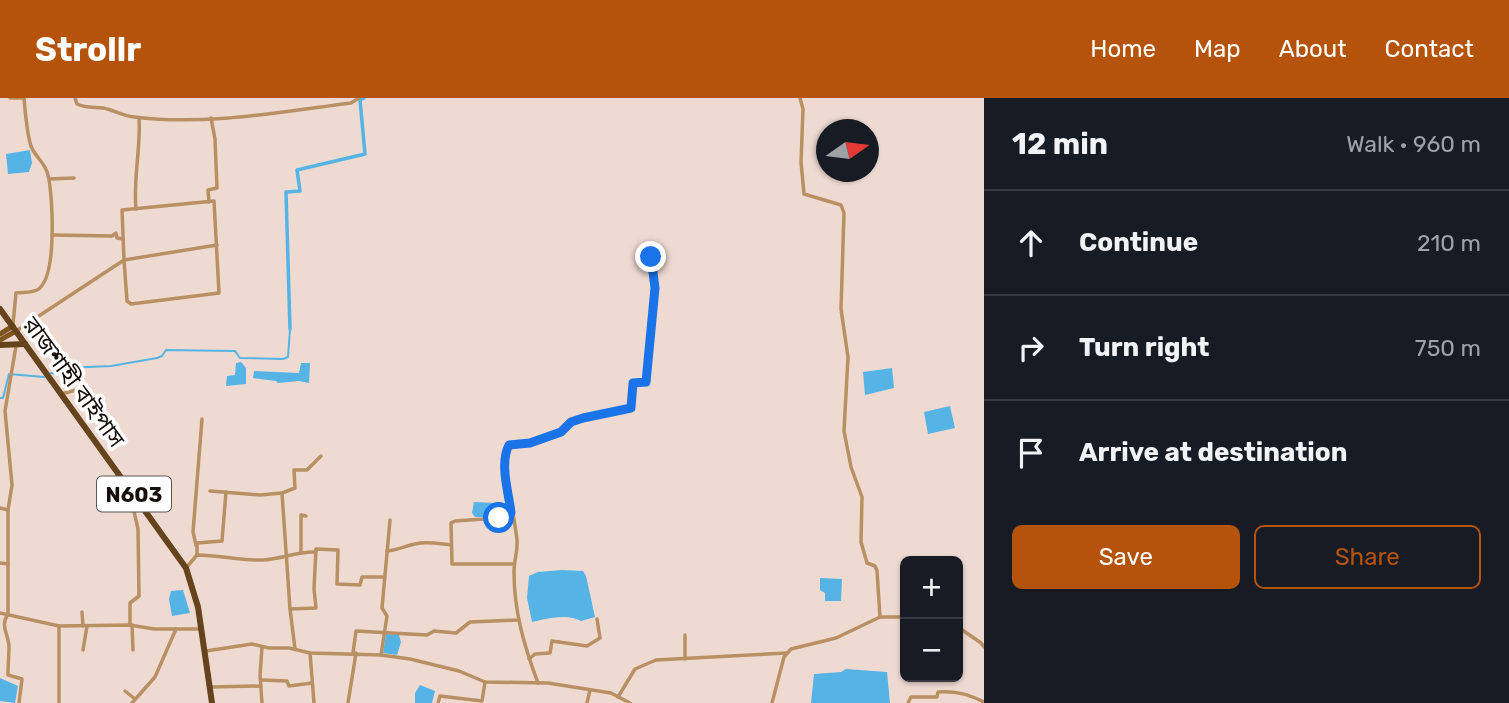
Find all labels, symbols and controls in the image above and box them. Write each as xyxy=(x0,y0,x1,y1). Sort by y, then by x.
text: Strollr xyxy=(35,30,141,69)
text: Home xyxy=(1090,35,1156,63)
text: Map xyxy=(1194,35,1241,63)
text: About xyxy=(1279,35,1347,63)
text: Contact xyxy=(1385,35,1474,63)
north arrow xyxy=(816,119,879,182)
text: 12 min xyxy=(1012,126,1108,162)
text: Walk · 960 m xyxy=(1346,130,1481,158)
icon: ahead xyxy=(1012,224,1050,262)
text: Continue xyxy=(1079,227,1198,258)
text: 210 m xyxy=(1417,229,1481,257)
route end xyxy=(635,241,666,272)
street label: রাজশাহী বাইপাস xyxy=(17,310,131,453)
icon: right xyxy=(1012,329,1050,367)
text: Turn right xyxy=(1079,332,1209,363)
text: 750 m xyxy=(1415,334,1481,362)
icon: arrive xyxy=(1012,434,1050,472)
text: Arrive at destination xyxy=(1079,437,1347,468)
road number: N603 xyxy=(97,476,171,512)
route start xyxy=(483,502,514,533)
button: Save xyxy=(1012,525,1240,589)
button: Share xyxy=(1254,525,1481,589)
map controls xyxy=(900,556,963,682)
button: + xyxy=(900,556,963,619)
button: − xyxy=(900,619,963,682)

